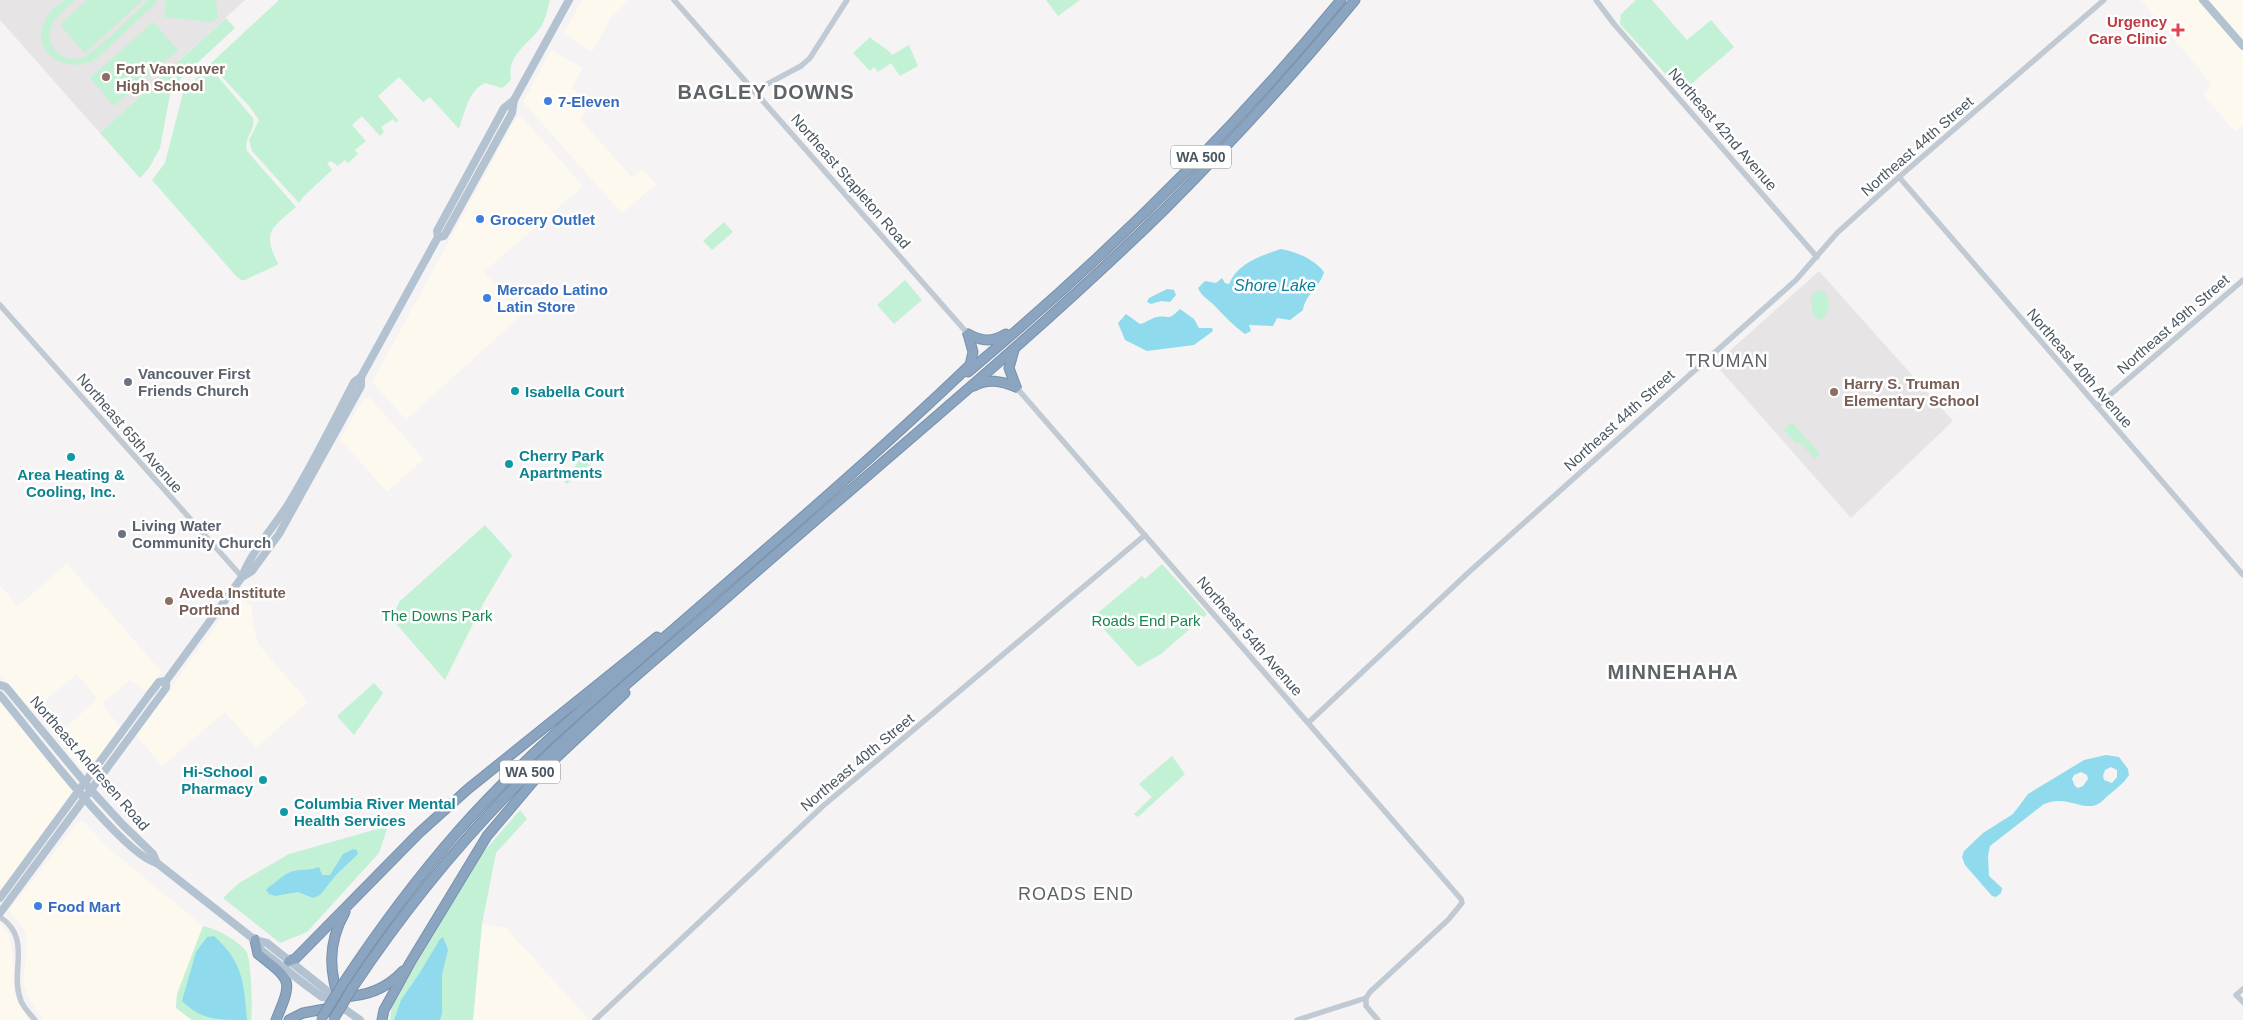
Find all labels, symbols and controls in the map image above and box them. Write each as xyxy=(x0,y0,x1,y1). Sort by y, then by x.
place label: Urgency Care Clinic xyxy=(2089,13,2168,47)
marker: Urgency Care Clinic xyxy=(2171,23,2185,37)
place label: Fort Vancouver High School xyxy=(116,60,225,94)
street label: Northeast 42nd Avenue xyxy=(1665,64,1781,194)
marker: Fort Vancouver High School xyxy=(100,71,112,83)
district label: BAGLEY DOWNS xyxy=(677,81,855,103)
street label: Northeast 44th Street xyxy=(1858,92,1977,199)
place label: 7-Eleven xyxy=(558,93,620,110)
marker: 7-Eleven xyxy=(542,95,554,107)
street label: Northeast Stapleton Road xyxy=(788,110,914,252)
road number: WA 500 xyxy=(1171,146,1231,168)
place label: Grocery Outlet xyxy=(490,211,595,228)
marker: Grocery Outlet xyxy=(474,213,486,225)
street label: Northeast 49th Street xyxy=(2114,270,2233,377)
water label: Shore Lake xyxy=(1234,277,1316,294)
place label: Mercado Latino Latin Store xyxy=(497,281,608,315)
marker: Mercado Latino Latin Store xyxy=(481,292,493,304)
street label: Northeast 40th Avenue xyxy=(2024,305,2136,431)
district label: TRUMAN xyxy=(1686,351,1769,371)
place label: Vancouver First Friends Church xyxy=(138,365,251,399)
street label: Northeast 44th Street xyxy=(1560,365,1678,474)
street label: Northeast 65th Avenue xyxy=(74,370,186,496)
place label: Harry S. Truman Elementary School xyxy=(1844,375,1979,409)
marker: Vancouver First Friends Church xyxy=(122,376,134,388)
place label: Isabella Court xyxy=(525,383,624,400)
marker: Isabella Court xyxy=(509,385,521,397)
marker: Harry S. Truman Elementary School xyxy=(1828,386,1840,398)
place label: Cherry Park Apartments xyxy=(519,447,605,481)
marker: Area Heating & Cooling, Inc. xyxy=(65,451,77,463)
marker: Cherry Park Apartments xyxy=(503,458,515,470)
place label: Area Heating & Cooling, Inc. xyxy=(17,466,125,500)
place label: Living Water Community Church xyxy=(132,517,271,551)
marker: Living Water Community Church xyxy=(116,528,128,540)
street label: Northeast 54th Avenue xyxy=(1194,573,1306,699)
place label: Aveda Institute Portland xyxy=(179,584,286,618)
marker: Aveda Institute Portland xyxy=(163,595,175,607)
park label: The Downs Park xyxy=(382,607,493,624)
park label: Roads End Park xyxy=(1091,612,1201,629)
district label: MINNEHAHA xyxy=(1607,661,1739,683)
street label: Northeast Andresen Road xyxy=(27,692,153,834)
street label: Northeast 40th Street xyxy=(797,709,918,814)
road number: WA 500 xyxy=(500,760,560,784)
place label: Hi-School Pharmacy xyxy=(181,763,254,797)
marker: Hi-School Pharmacy xyxy=(257,774,269,786)
place label: Columbia River Mental Health Services xyxy=(294,795,456,829)
marker: Columbia River Mental Health Services xyxy=(278,806,290,818)
district label: ROADS END xyxy=(1018,884,1134,904)
place label: Food Mart xyxy=(48,898,121,915)
marker: Food Mart xyxy=(32,900,44,912)

